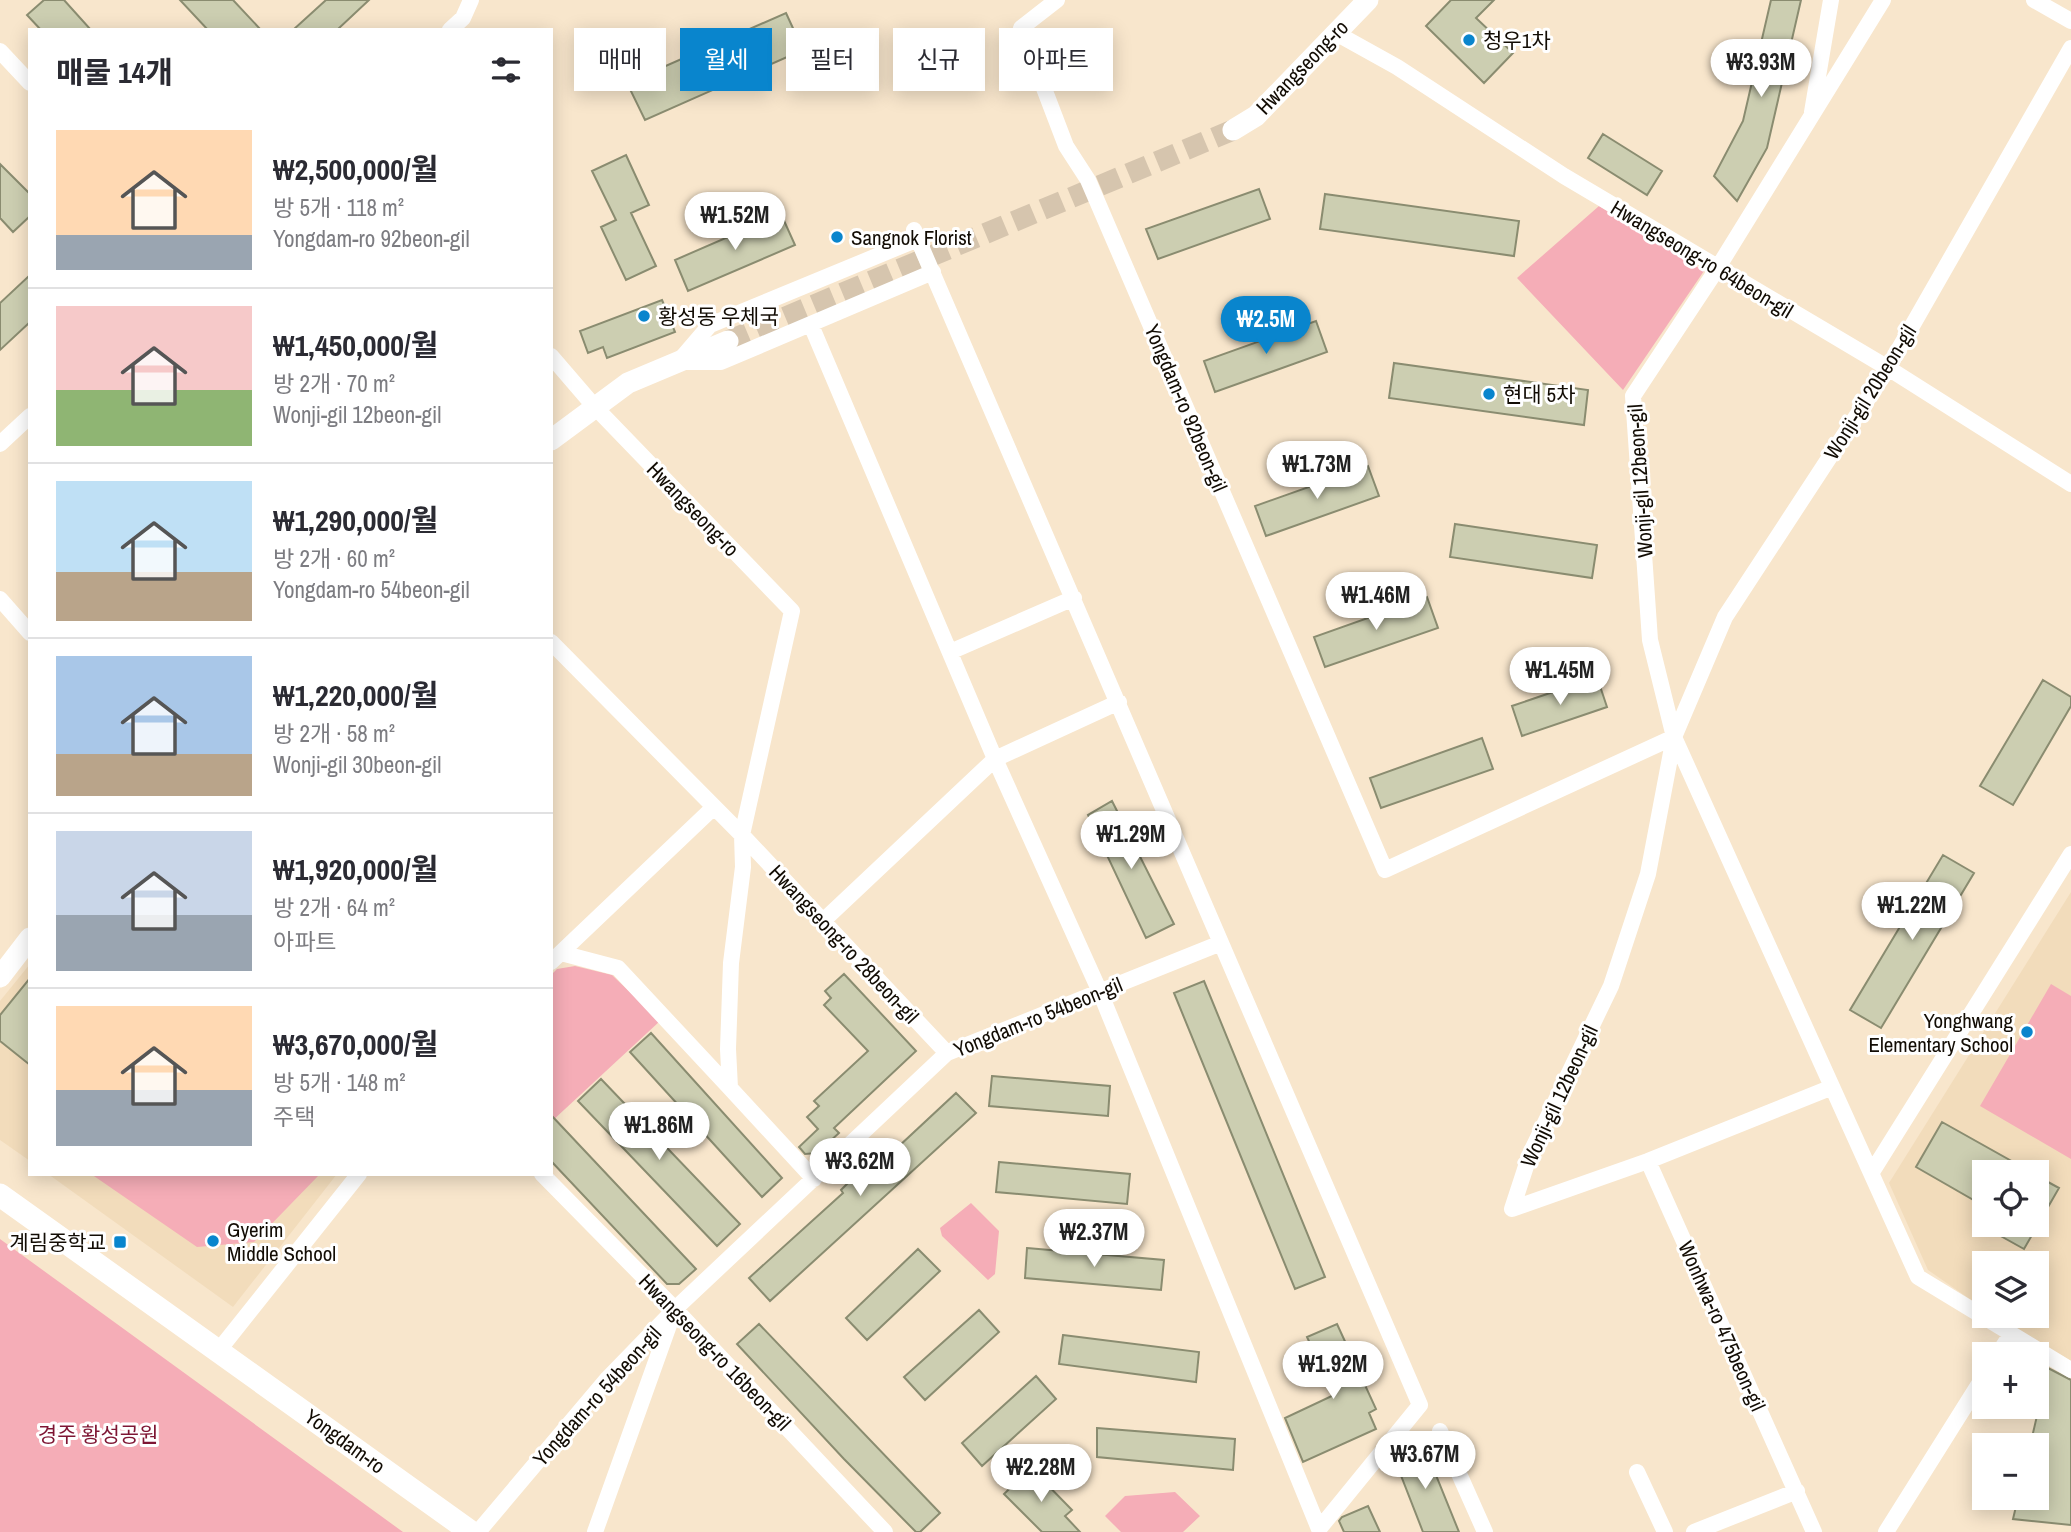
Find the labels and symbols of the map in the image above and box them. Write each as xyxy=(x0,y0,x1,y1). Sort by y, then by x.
street label: Hwangseong-ro xyxy=(1249,13,1355,121)
place label: 청우1차 xyxy=(1483,26,1551,55)
marker: 청우1차 xyxy=(1461,32,1477,48)
pin: ₩3.93M xyxy=(1704,40,1818,99)
pin: ₩1.52M xyxy=(678,192,792,252)
street label: Hwangseong-ro 64beon-gil xyxy=(1606,193,1798,325)
place label: Sangnok Florist xyxy=(851,223,972,252)
marker: Sangnok Florist xyxy=(829,229,845,245)
pin: ₩2.5M xyxy=(1217,296,1315,356)
place label: 황성동 우체국 xyxy=(658,302,779,331)
marker: 황성동 우체국 xyxy=(636,308,652,324)
street label: Wonji-gil 20beon-gil xyxy=(1817,319,1923,465)
street label: Yongdam-ro 92beon-gil xyxy=(1138,320,1234,496)
place label: 현대 5차 xyxy=(1503,380,1575,409)
marker: 현대 5차 xyxy=(1481,386,1497,402)
street label: Wonji-gil 12beon-gil xyxy=(1620,403,1660,559)
pin: ₩1.73M xyxy=(1260,442,1374,501)
street label: Hwangseong-ro xyxy=(640,455,746,563)
pin: ₩1.46M xyxy=(1319,572,1433,632)
pin: ₩1.45M xyxy=(1503,648,1617,707)
pin: ₩1.29M xyxy=(1074,812,1188,871)
street label: Hwangseong-ro 28beon-gil xyxy=(763,858,925,1030)
pin: ₩1.22M xyxy=(1855,883,1969,942)
street label: Yongdam-ro 54beon-gil xyxy=(949,970,1127,1064)
place label: Yonghwang Elementary School xyxy=(1868,1006,2013,1059)
street label: Wonji-gil 12beon-gil xyxy=(1513,1020,1605,1172)
marker: Yonghwang Elementary School xyxy=(2019,1024,2035,1040)
pin: ₩1.86M xyxy=(602,1102,716,1162)
pin: ₩3.62M xyxy=(803,1138,917,1198)
pin: ₩2.37M xyxy=(1037,1210,1151,1269)
place label: Gyerim Middle School xyxy=(227,1215,336,1268)
place label: 계림중학교 xyxy=(9,1228,106,1257)
marker: Gyerim Middle School xyxy=(205,1233,221,1249)
marker: 계림중학교 xyxy=(112,1234,128,1250)
street label: Wonhwa-ro 475beon-gil xyxy=(1671,1236,1773,1416)
street label: Hwangseong-ro 16beon-gil xyxy=(632,1267,798,1437)
street label: Yongdam-ro 54beon-gil xyxy=(526,1320,668,1472)
pin: ₩1.92M xyxy=(1276,1342,1390,1401)
street label: Yongdam-ro xyxy=(299,1402,391,1480)
park label: 경주 황성공원 xyxy=(38,1420,158,1449)
pin: ₩3.67M xyxy=(1368,1432,1482,1491)
pin: ₩2.28M xyxy=(984,1444,1098,1504)

